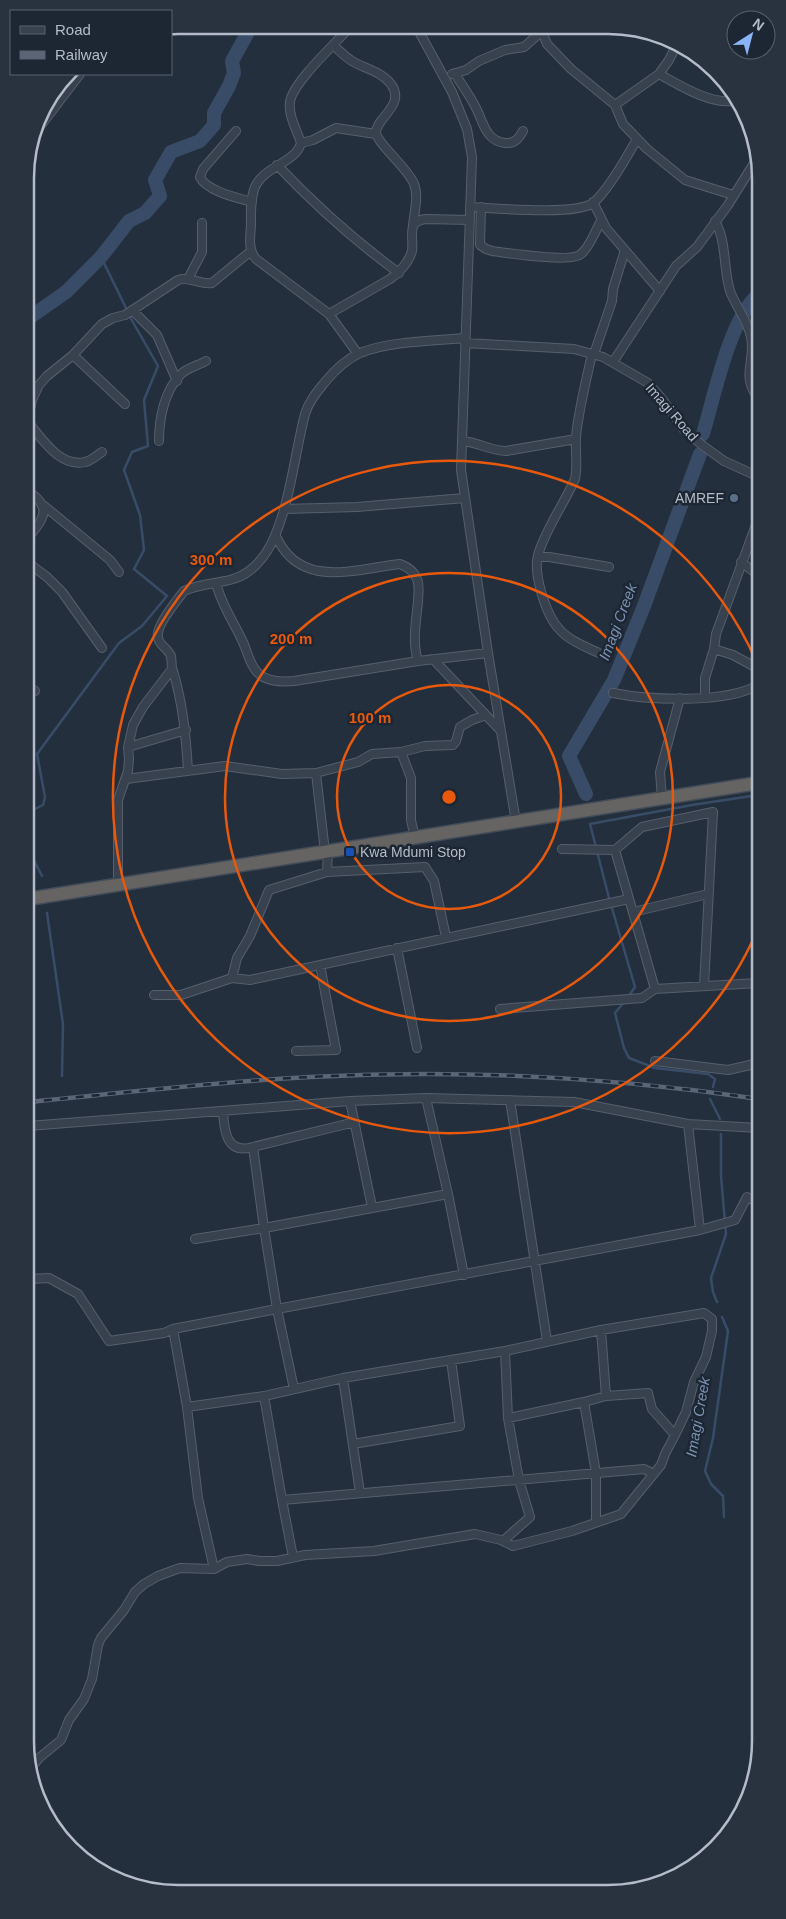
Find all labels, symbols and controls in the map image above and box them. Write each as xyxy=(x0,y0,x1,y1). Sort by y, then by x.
legend xyxy=(10,10,172,75)
north arrow xyxy=(726,10,776,60)
text: N xyxy=(750,15,767,34)
text: Road xyxy=(55,21,91,38)
text: Railway xyxy=(55,46,108,63)
street label: Imagi Road xyxy=(642,380,702,444)
place label: AMREF xyxy=(675,490,724,506)
marker: AMREF xyxy=(728,492,740,504)
text: 300 m xyxy=(190,551,232,568)
water label: Imagi Creek xyxy=(595,580,640,663)
text: 200 m xyxy=(270,630,312,647)
text: 100 m xyxy=(349,709,391,726)
centre of rings xyxy=(440,788,458,806)
place label: Kwa Mdumi Stop xyxy=(360,844,466,860)
marker: Kwa Mdumi Stop xyxy=(344,846,356,858)
water label: Imagi Creek xyxy=(682,1374,713,1458)

